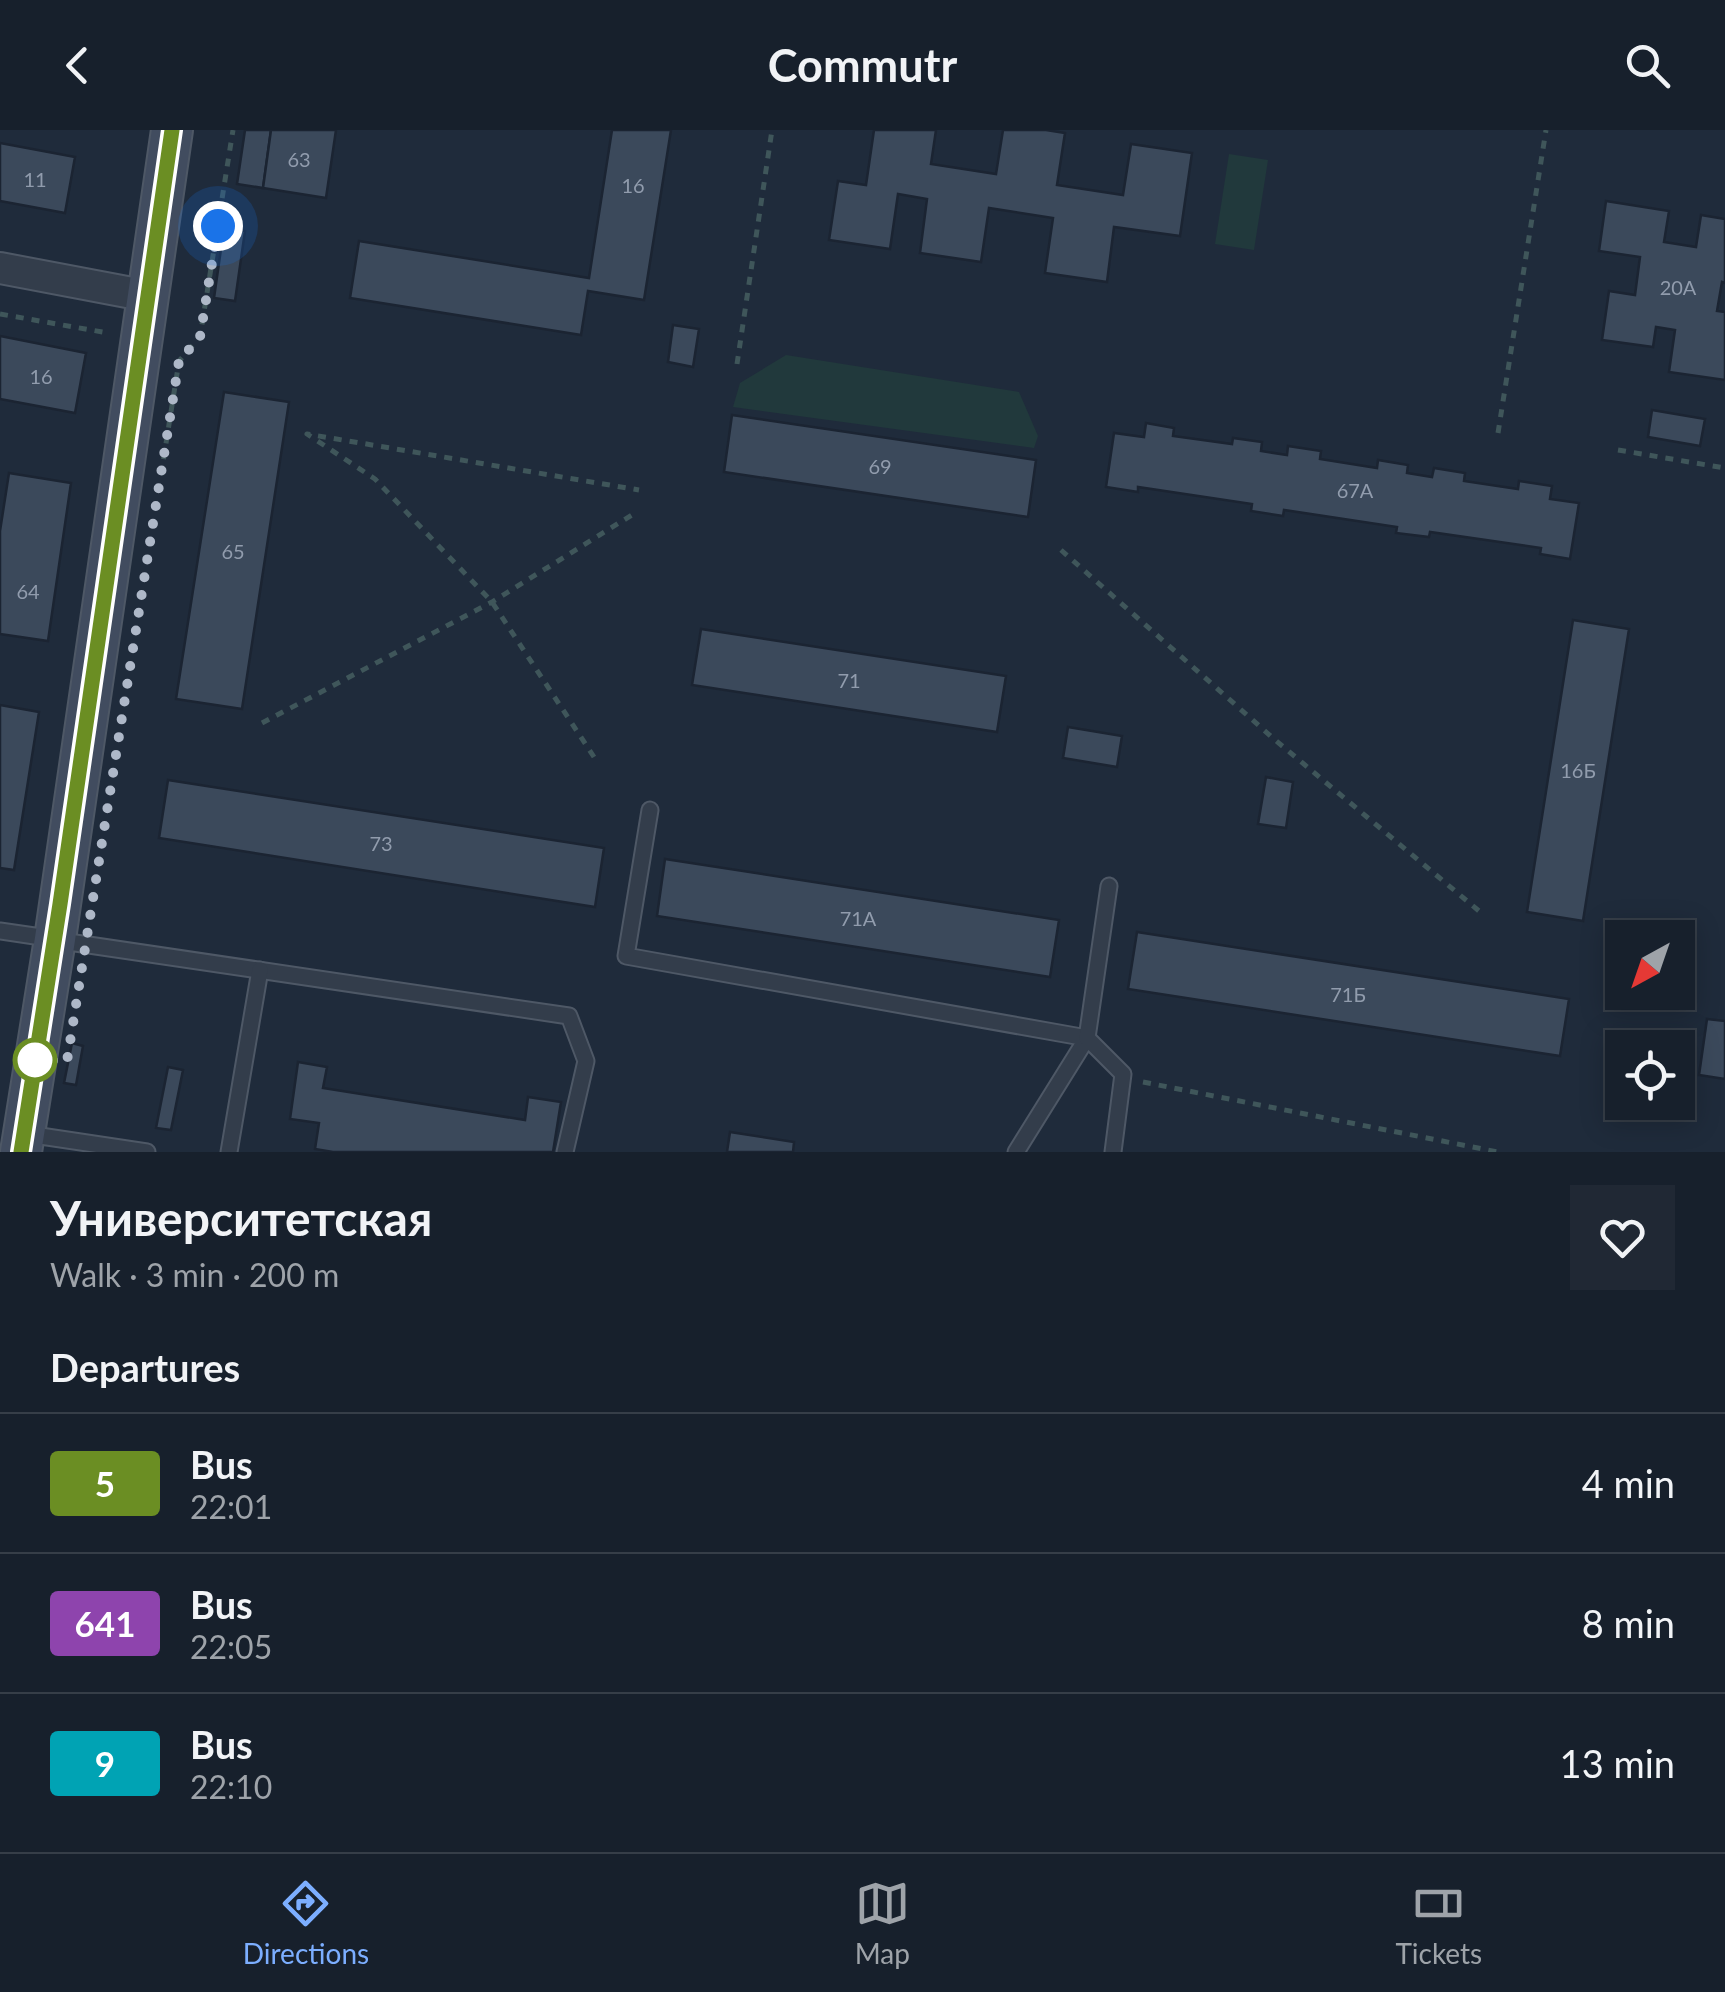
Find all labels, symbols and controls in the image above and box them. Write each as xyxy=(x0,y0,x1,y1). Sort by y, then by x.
icon: back xyxy=(50,38,105,93)
text: Commutr xyxy=(768,38,957,92)
icon: search xyxy=(1620,38,1675,93)
house number: 63 xyxy=(287,147,311,171)
house number: 11 xyxy=(23,167,47,191)
house number: 16 xyxy=(621,173,645,197)
your location xyxy=(193,201,243,251)
house number: 20А xyxy=(1660,275,1697,299)
house number: 16 xyxy=(29,364,53,388)
house number: 69 xyxy=(868,454,892,478)
house number: 67А xyxy=(1337,478,1374,502)
house number: 65 xyxy=(221,539,245,563)
house number: 64 xyxy=(16,579,40,603)
house number: 71 xyxy=(837,668,861,692)
house number: 16Б xyxy=(1560,758,1596,782)
house number: 73 xyxy=(369,831,393,855)
house number: 71А xyxy=(840,906,877,930)
north arrow xyxy=(1605,920,1695,1010)
map controls xyxy=(1605,920,1695,1120)
house number: 71Б xyxy=(1330,982,1366,1006)
button: locate xyxy=(1605,1030,1695,1120)
unlabelled marker xyxy=(14,1039,56,1081)
button: heart xyxy=(1570,1185,1675,1290)
text: Университетская xyxy=(50,1189,432,1246)
text: Walk · 3 min · 200 m xyxy=(50,1255,339,1294)
text: Departures xyxy=(50,1344,240,1390)
text: Bus xyxy=(190,1441,253,1487)
text: 4 min xyxy=(1582,1460,1675,1506)
text: 5 xyxy=(95,1462,115,1504)
text: 22:01 xyxy=(190,1487,272,1526)
text: Bus xyxy=(190,1581,253,1627)
text: 8 min xyxy=(1582,1600,1675,1646)
text: 641 xyxy=(75,1602,135,1644)
text: 22:05 xyxy=(190,1627,272,1666)
text: Bus xyxy=(190,1721,253,1767)
text: 13 min xyxy=(1560,1740,1675,1786)
text: 9 xyxy=(95,1742,115,1784)
text: 22:10 xyxy=(190,1767,272,1806)
tab: Directions xyxy=(243,1876,369,1970)
tab: Map xyxy=(855,1876,910,1970)
tab: Tickets xyxy=(1395,1876,1482,1970)

